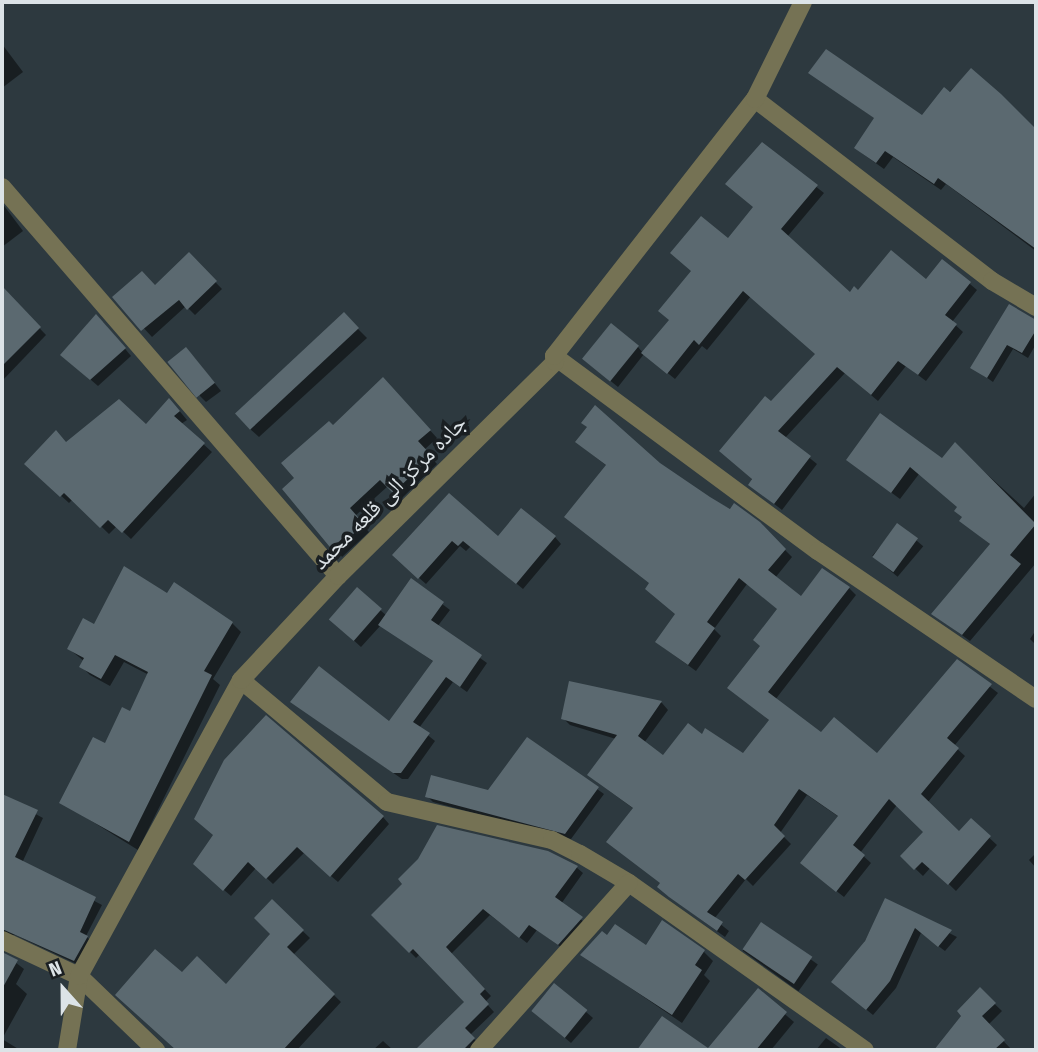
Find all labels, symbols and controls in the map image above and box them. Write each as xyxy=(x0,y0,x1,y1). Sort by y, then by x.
street label: جاده مرکز الی قلعه محمد xyxy=(306,409,472,575)
north arrow xyxy=(28,954,98,1024)
text: N xyxy=(46,956,65,982)

